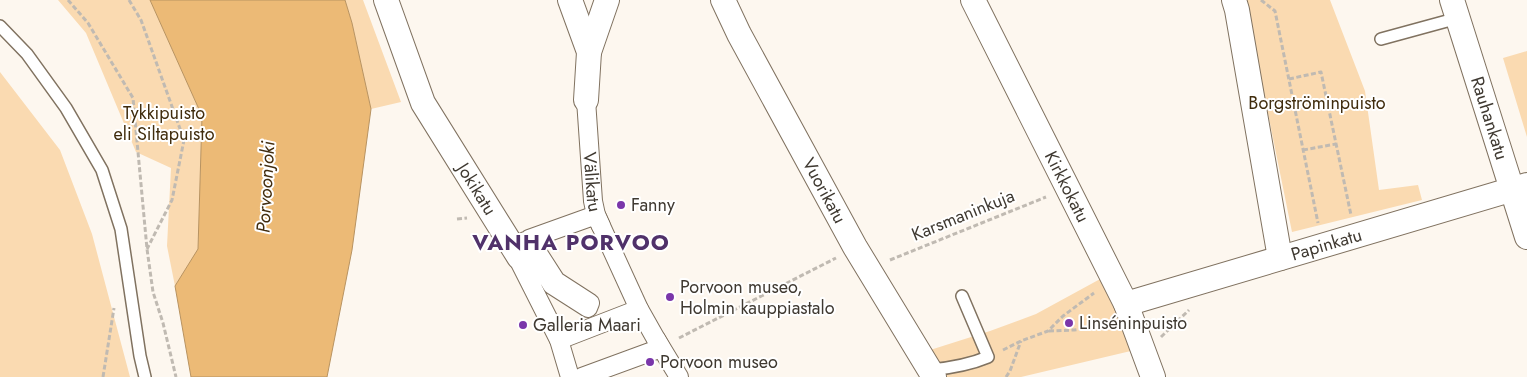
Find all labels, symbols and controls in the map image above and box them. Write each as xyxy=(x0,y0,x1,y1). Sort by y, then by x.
street label: Rauhankatu xyxy=(1464,73,1515,163)
park label: Borgströminpuisto xyxy=(1248,90,1386,116)
park label: Tykkipuisto eli Siltapuisto xyxy=(114,100,215,147)
water label: Porvoonjoki xyxy=(250,139,281,234)
street label: Kirkkokatu xyxy=(1038,147,1096,227)
street label: Välikatu xyxy=(577,151,608,214)
street label: Vuorikatu xyxy=(796,153,853,228)
street label: Jokikatu xyxy=(450,156,503,220)
street label: Karsmaninkuja xyxy=(908,183,1018,247)
place label: Fanny xyxy=(631,192,675,218)
marker: Fanny xyxy=(615,199,627,211)
street label: Papinkatu xyxy=(1288,222,1365,267)
district label: VANHA PORVOO xyxy=(471,226,670,258)
place label: Porvoon museo, Holmin kauppiastalo xyxy=(680,274,835,321)
marker: Porvoon museo, Holmin kauppiastalo xyxy=(664,291,676,303)
place label: Linséninpuisto xyxy=(1079,310,1187,336)
place label: Galleria Maari xyxy=(533,312,641,338)
marker: Linséninpuisto xyxy=(1063,317,1075,329)
marker: Galleria Maari xyxy=(517,319,529,331)
place label: Porvoon museo xyxy=(660,349,778,375)
marker: Porvoon museo xyxy=(644,356,656,368)

